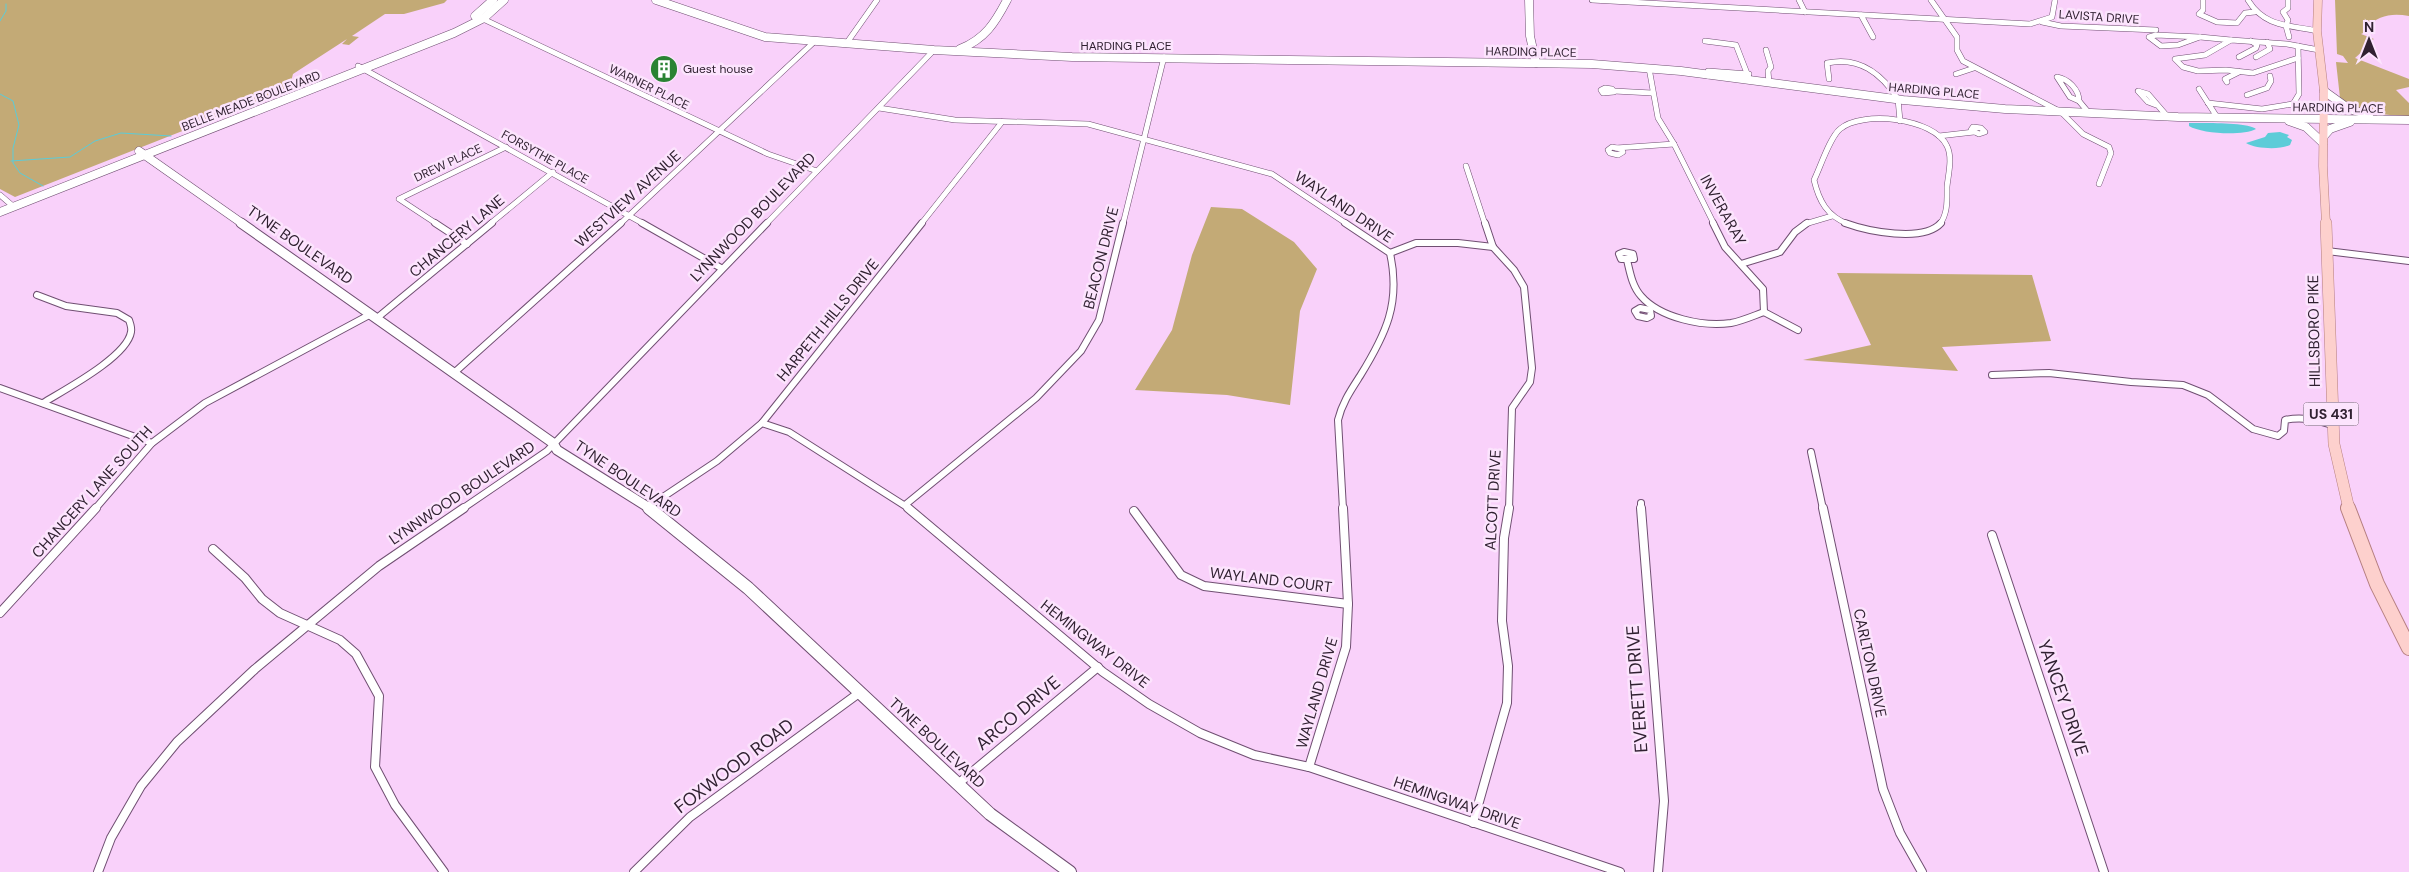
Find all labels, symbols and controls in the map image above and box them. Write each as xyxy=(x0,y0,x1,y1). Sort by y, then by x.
street label: LAVISTA DRIVE xyxy=(2058,6,2140,28)
north arrow xyxy=(2344,15,2394,65)
text: N xyxy=(2364,18,2374,36)
street label: HARDING PLACE xyxy=(1080,38,1172,54)
street label: HARDING PLACE xyxy=(1485,43,1577,61)
building icon: Guest house xyxy=(649,54,679,84)
street label: WARNER PLACE xyxy=(606,61,692,113)
place label: Guest house xyxy=(683,61,753,77)
street label: BELLE MEADE BOULEVARD xyxy=(179,67,323,135)
street label: HARDING PLACE xyxy=(1888,79,1980,103)
street label: HARDING PLACE xyxy=(2292,99,2384,117)
street label: FORSYTHE PLACE xyxy=(499,126,592,188)
street label: DREW PLACE xyxy=(411,140,485,186)
street label: WESTVIEW AVENUE xyxy=(571,146,685,252)
street label: LYNNWOOD BOULEVARD xyxy=(686,148,820,286)
street label: WAYLAND DRIVE xyxy=(1291,167,1397,247)
street label: INVERARAY xyxy=(1695,171,1751,249)
street label: CHANCERY LANE xyxy=(405,190,509,282)
street label: TYNE BOULEVARD xyxy=(243,201,357,289)
street label: BEACON DRIVE xyxy=(1079,205,1123,311)
street label: HARPETH HILLS DRIVE xyxy=(772,255,884,385)
street label: HILLSBORO PIKE xyxy=(2303,275,2325,387)
road number: US 431 xyxy=(2304,402,2358,426)
street label: CHANCERY LANE SOUTH xyxy=(27,422,157,562)
street label: TYNE BOULEVARD xyxy=(571,436,685,522)
street label: LYNNWOOD BOULEVARD xyxy=(385,437,539,549)
street label: ALCOTT DRIVE xyxy=(1480,449,1506,551)
street label: WAYLAND COURT xyxy=(1209,563,1333,597)
street label: HEMINGWAY DRIVE xyxy=(1037,595,1153,693)
street label: CARLTON DRIVE xyxy=(1849,607,1891,719)
street label: EVERETT DRIVE xyxy=(1621,624,1653,754)
street label: WAYLAND DRIVE xyxy=(1292,635,1342,751)
street label: YANCEY DRIVE xyxy=(2032,637,2094,759)
street label: ARCO DRIVE xyxy=(971,670,1065,756)
street label: TYNE BOULEVARD xyxy=(885,693,989,793)
street label: FOXWOOD ROAD xyxy=(669,713,799,819)
street label: HEMINGWAY DRIVE xyxy=(1391,772,1523,834)

